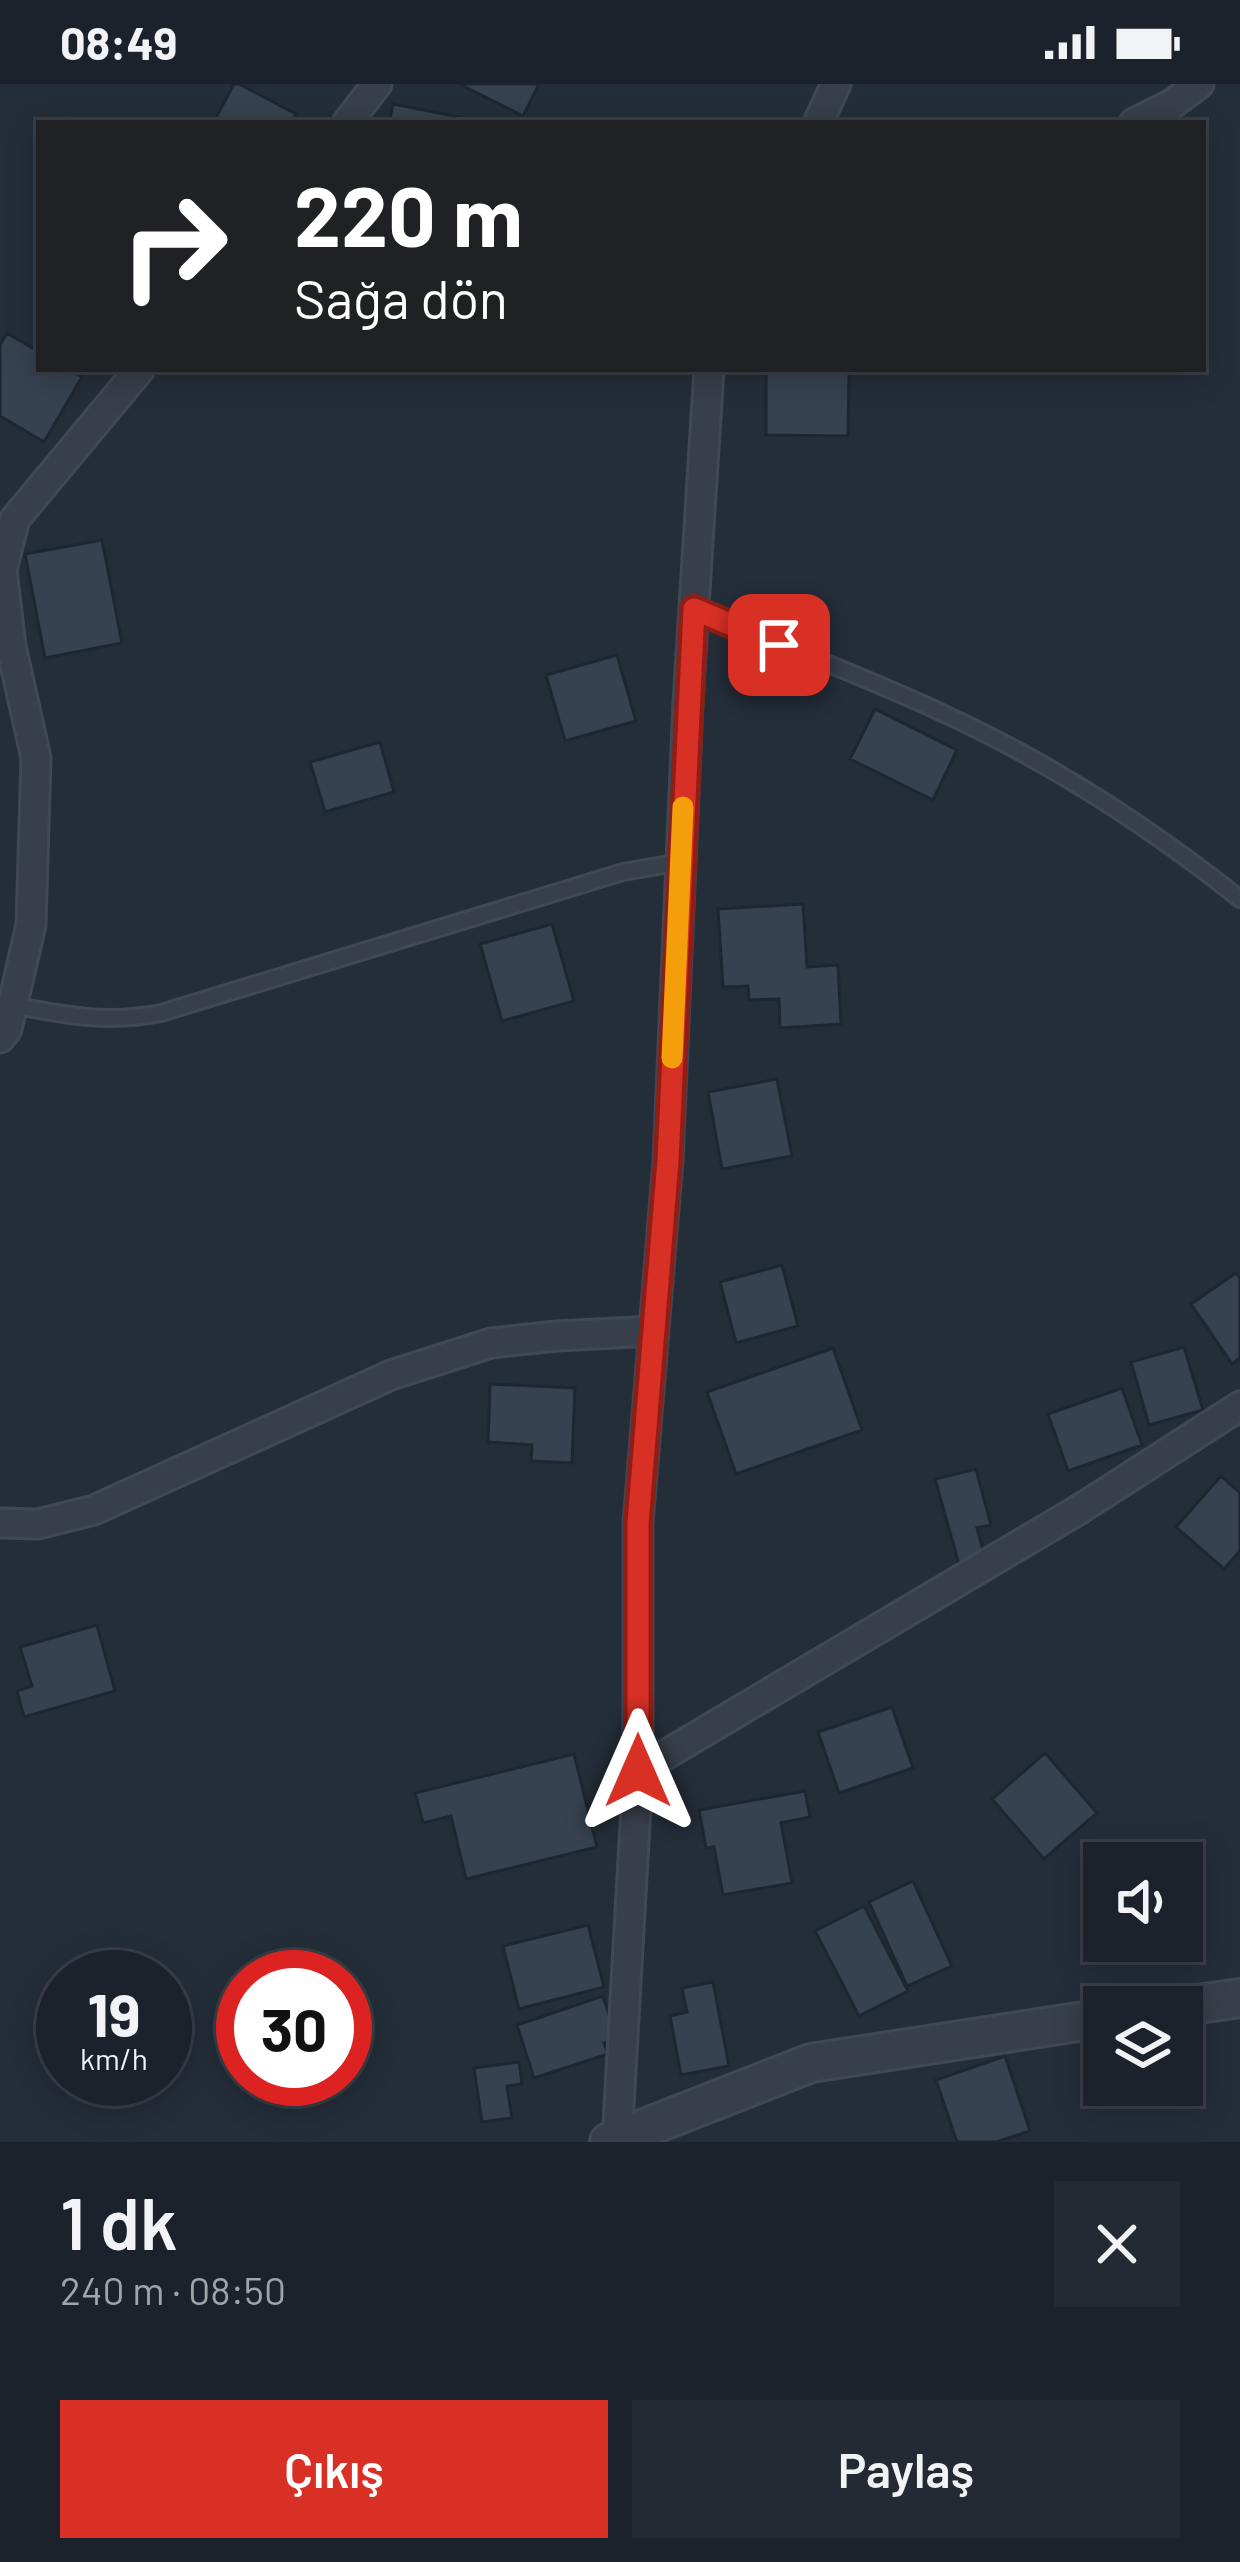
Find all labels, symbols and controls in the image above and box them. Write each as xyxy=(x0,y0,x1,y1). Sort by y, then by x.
text: 08:49 xyxy=(60,15,178,69)
text: 220 m xyxy=(294,163,523,264)
icon: right xyxy=(96,168,252,324)
text: Sağa dön xyxy=(294,265,508,330)
pin xyxy=(728,594,830,696)
icon: arrive xyxy=(746,612,812,678)
position arrow xyxy=(575,1708,701,1834)
map controls xyxy=(1083,1842,1203,2106)
button: sound xyxy=(1083,1842,1203,1962)
speed limit sign: 30 xyxy=(216,1950,372,2106)
text: 19 xyxy=(87,1977,141,2049)
button: layers xyxy=(1083,1986,1203,2106)
text: km/h xyxy=(80,2040,148,2076)
text: 1 dk xyxy=(60,2178,178,2264)
button: close xyxy=(1054,2181,1180,2307)
text: 240 m · 08:50 xyxy=(60,2266,286,2313)
button: Çıkış xyxy=(60,2400,608,2538)
button: Paylaş xyxy=(632,2400,1180,2538)

